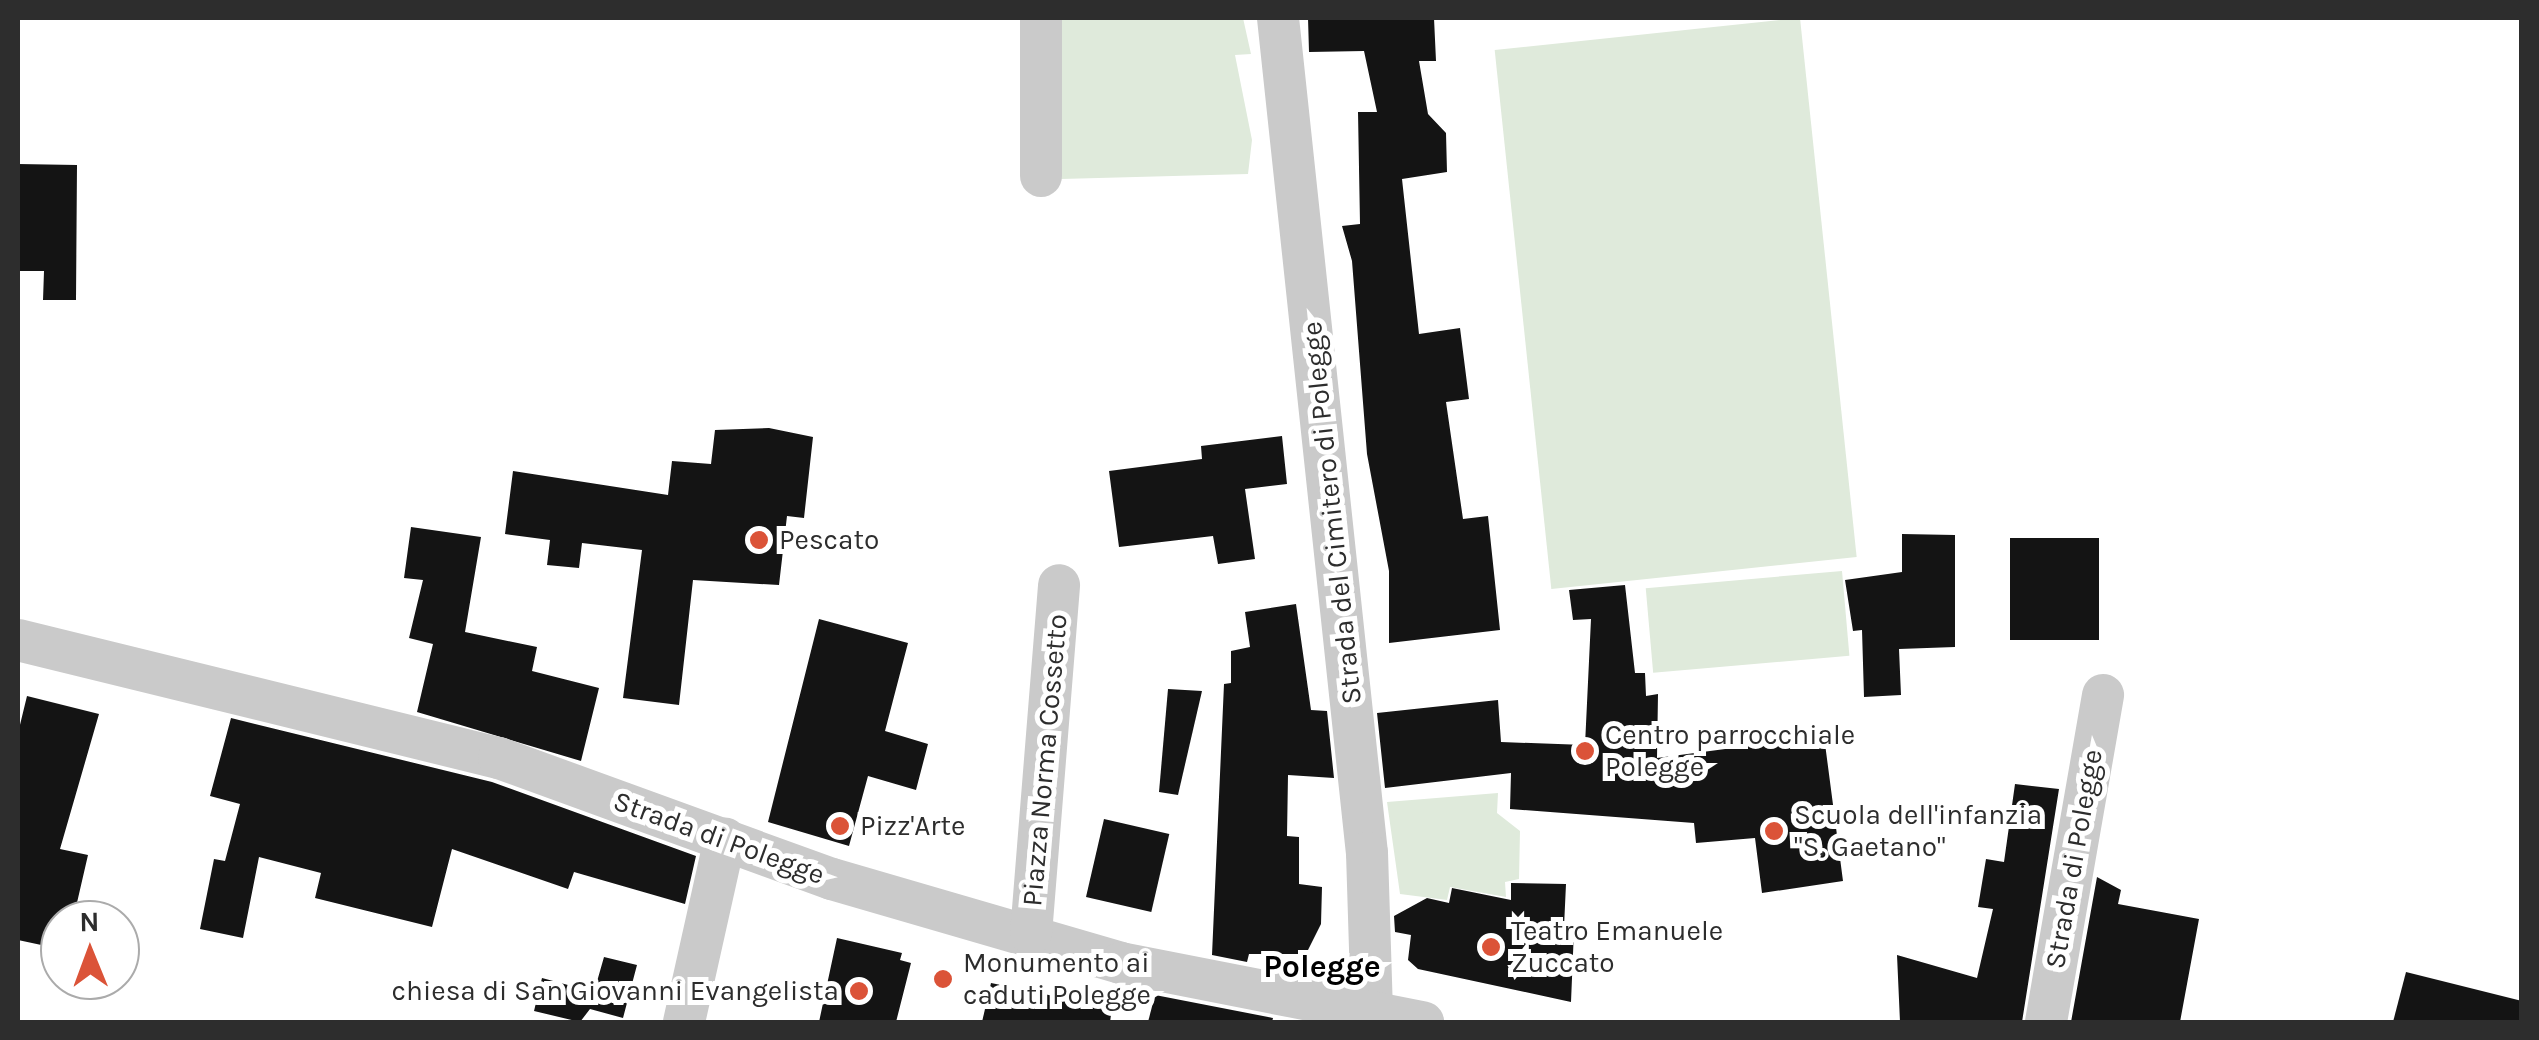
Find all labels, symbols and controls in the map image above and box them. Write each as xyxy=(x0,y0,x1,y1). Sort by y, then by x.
street label: Strada del Cimitero di Polegge xyxy=(1295,320,1369,706)
place label: Pescato xyxy=(779,523,879,557)
marker: Pescato xyxy=(748,529,770,551)
street label: Piazza Norma Cossetto xyxy=(1015,612,1075,908)
place label: Centro parrocchiale Polegge xyxy=(1605,718,1855,784)
marker: Centro parrocchiale Polegge xyxy=(1574,740,1596,762)
street label: Strada di Polegge xyxy=(2038,747,2110,971)
street label: Strada di Polegge xyxy=(609,784,829,892)
place label: Scuola dell'infanzia "S. Gaetano" xyxy=(1794,798,2042,864)
place label: Pizz'Arte xyxy=(860,809,965,843)
marker: Pizz'Arte xyxy=(829,815,851,837)
marker: Scuola dell'infanzia "S. Gaetano" xyxy=(1763,820,1785,842)
north arrow xyxy=(40,900,140,1000)
text: N xyxy=(79,905,100,938)
place label: Teatro Emanuele Zuccato xyxy=(1511,914,1723,980)
marker: Teatro Emanuele Zuccato xyxy=(1480,936,1502,958)
place label: Monumento ai caduti Polegge xyxy=(963,946,1151,1012)
district label: Polegge xyxy=(1263,948,1381,986)
marker: Monumento ai caduti Polegge xyxy=(932,968,954,990)
place label: chiesa di San Giovanni Evangelista xyxy=(392,974,839,1008)
marker: chiesa di San Giovanni Evangelista xyxy=(848,980,870,1002)

